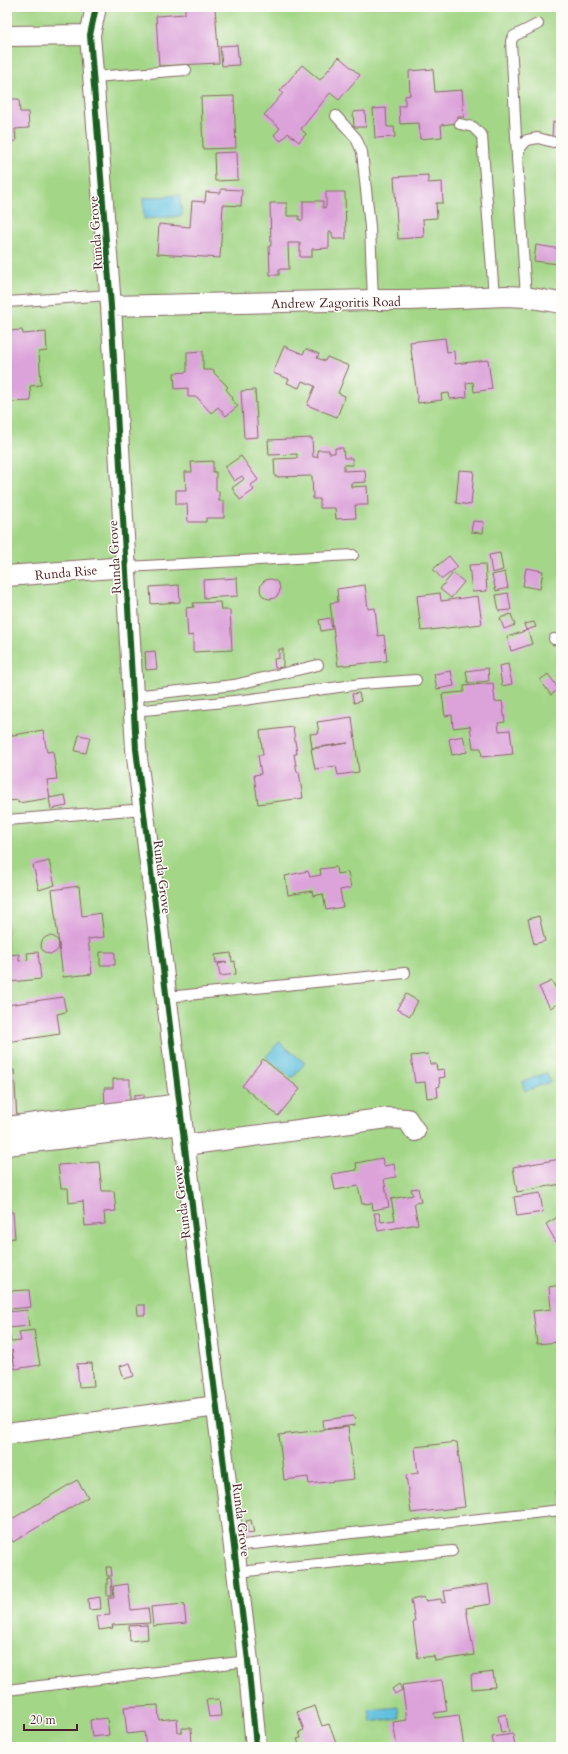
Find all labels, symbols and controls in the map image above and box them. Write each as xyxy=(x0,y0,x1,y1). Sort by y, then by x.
street label: Runda Grove xyxy=(84,195,108,271)
street label: Andrew Zagoritis Road xyxy=(271,293,401,313)
street label: Runda Grove xyxy=(104,519,126,594)
street label: Runda Rise xyxy=(34,561,98,585)
street label: Runda Grove xyxy=(149,839,175,915)
street label: Runda Grove xyxy=(169,1164,195,1240)
street label: Runda Grove xyxy=(228,1482,254,1558)
scale bar xyxy=(24,1706,77,1732)
text: 20 m xyxy=(30,1712,57,1728)

